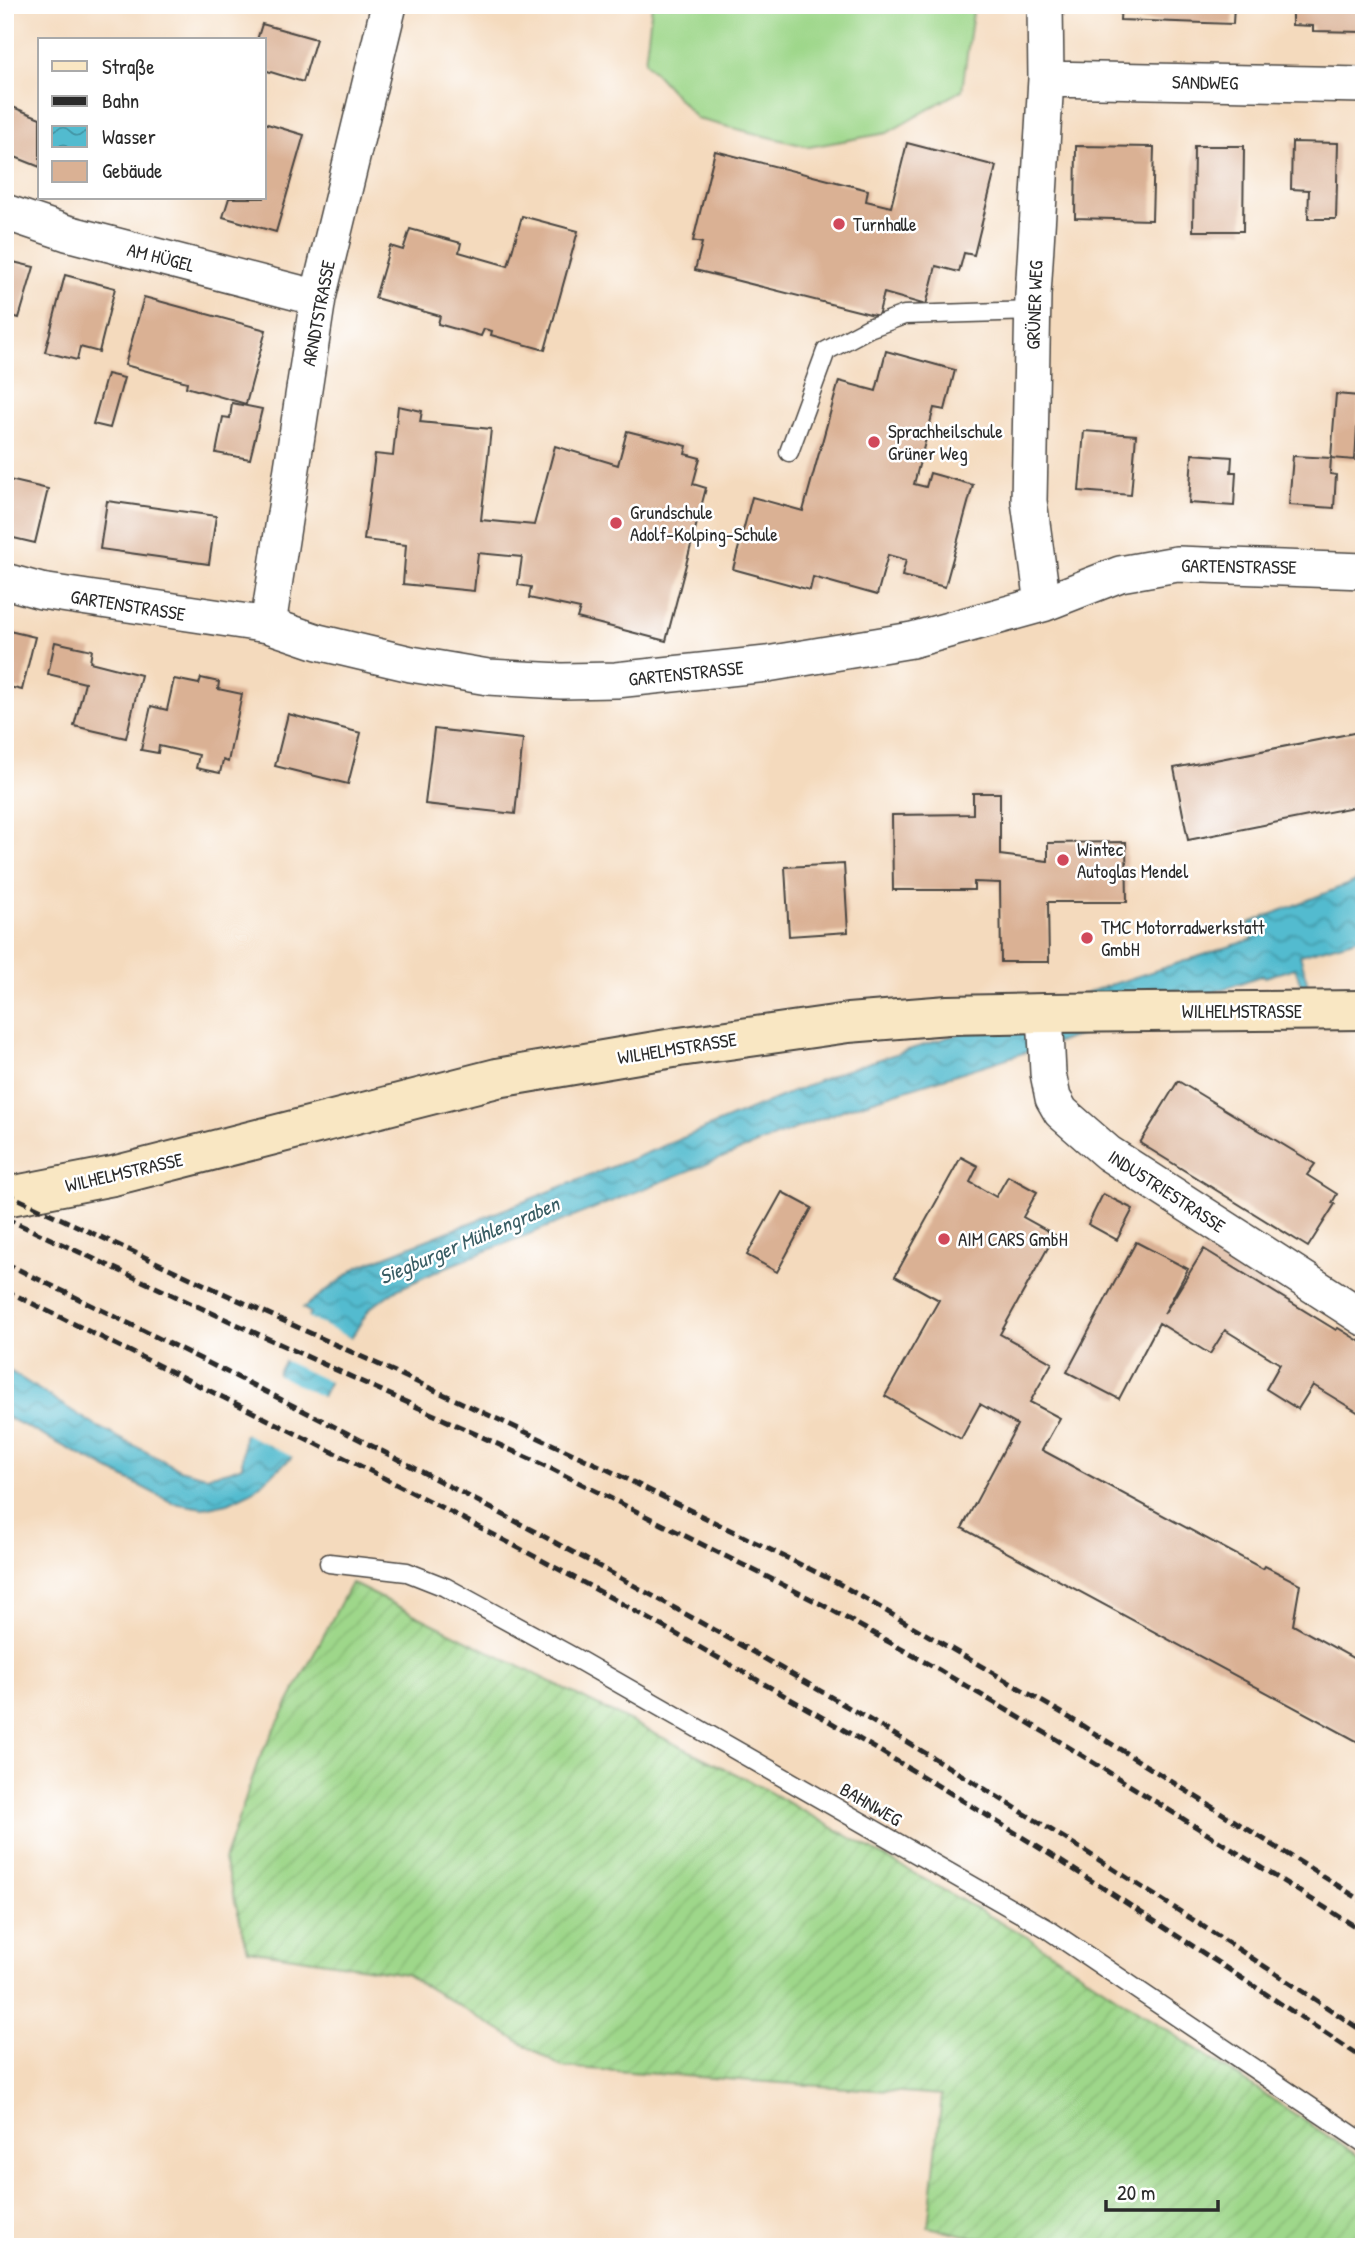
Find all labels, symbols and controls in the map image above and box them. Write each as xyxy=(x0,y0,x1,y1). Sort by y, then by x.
legend xyxy=(38,38,266,200)
text: Straße xyxy=(102,52,155,81)
street label: SANDWEG xyxy=(1172,68,1238,96)
text: Bahn xyxy=(102,86,139,115)
text: Wasser xyxy=(102,122,156,151)
text: Gebäude xyxy=(102,156,162,185)
place label: Turnhalle xyxy=(853,211,917,237)
marker: Turnhalle xyxy=(831,216,847,232)
street label: AM HÜGEL xyxy=(124,236,198,278)
street label: ARNDTSTRASSE xyxy=(295,257,341,368)
street label: GRÜNER WEG xyxy=(1019,260,1049,350)
place label: Sprachheilschule Grüner Weg xyxy=(888,418,1003,466)
marker: Sprachheilschule Grüner Weg xyxy=(866,434,882,450)
place label: Grundschule Adolf-Kolping-Schule xyxy=(630,499,778,547)
marker: Grundschule Adolf-Kolping-Schule xyxy=(608,515,624,531)
street label: GARTENSTRASSE xyxy=(1181,552,1298,580)
street label: GARTENSTRASSE xyxy=(69,583,188,627)
street label: GARTENSTRASSE xyxy=(627,654,746,692)
place label: Wintec Autoglas Mendel xyxy=(1077,836,1189,884)
marker: Wintec Autoglas Mendel xyxy=(1055,852,1071,868)
place label: TMC Motorradwerkstatt GmbH xyxy=(1101,914,1265,962)
marker: TMC Motorradwerkstatt GmbH xyxy=(1079,930,1095,946)
street label: WILHELMSTRASSE xyxy=(1182,998,1303,1024)
street label: WILHELMSTRASSE xyxy=(616,1026,739,1070)
street label: INDUSTRIESTRASSE xyxy=(1104,1143,1231,1239)
street label: WILHELMSTRASSE xyxy=(62,1146,186,1198)
water label: Siegburger Mühlengraben xyxy=(374,1188,565,1291)
place label: AIM CARS GmbH xyxy=(958,1226,1068,1252)
marker: AIM CARS GmbH xyxy=(936,1231,952,1247)
street label: BAHNWEG xyxy=(835,1776,907,1832)
scale bar xyxy=(1106,2168,1218,2212)
text: 20 m xyxy=(1117,2178,1155,2207)

